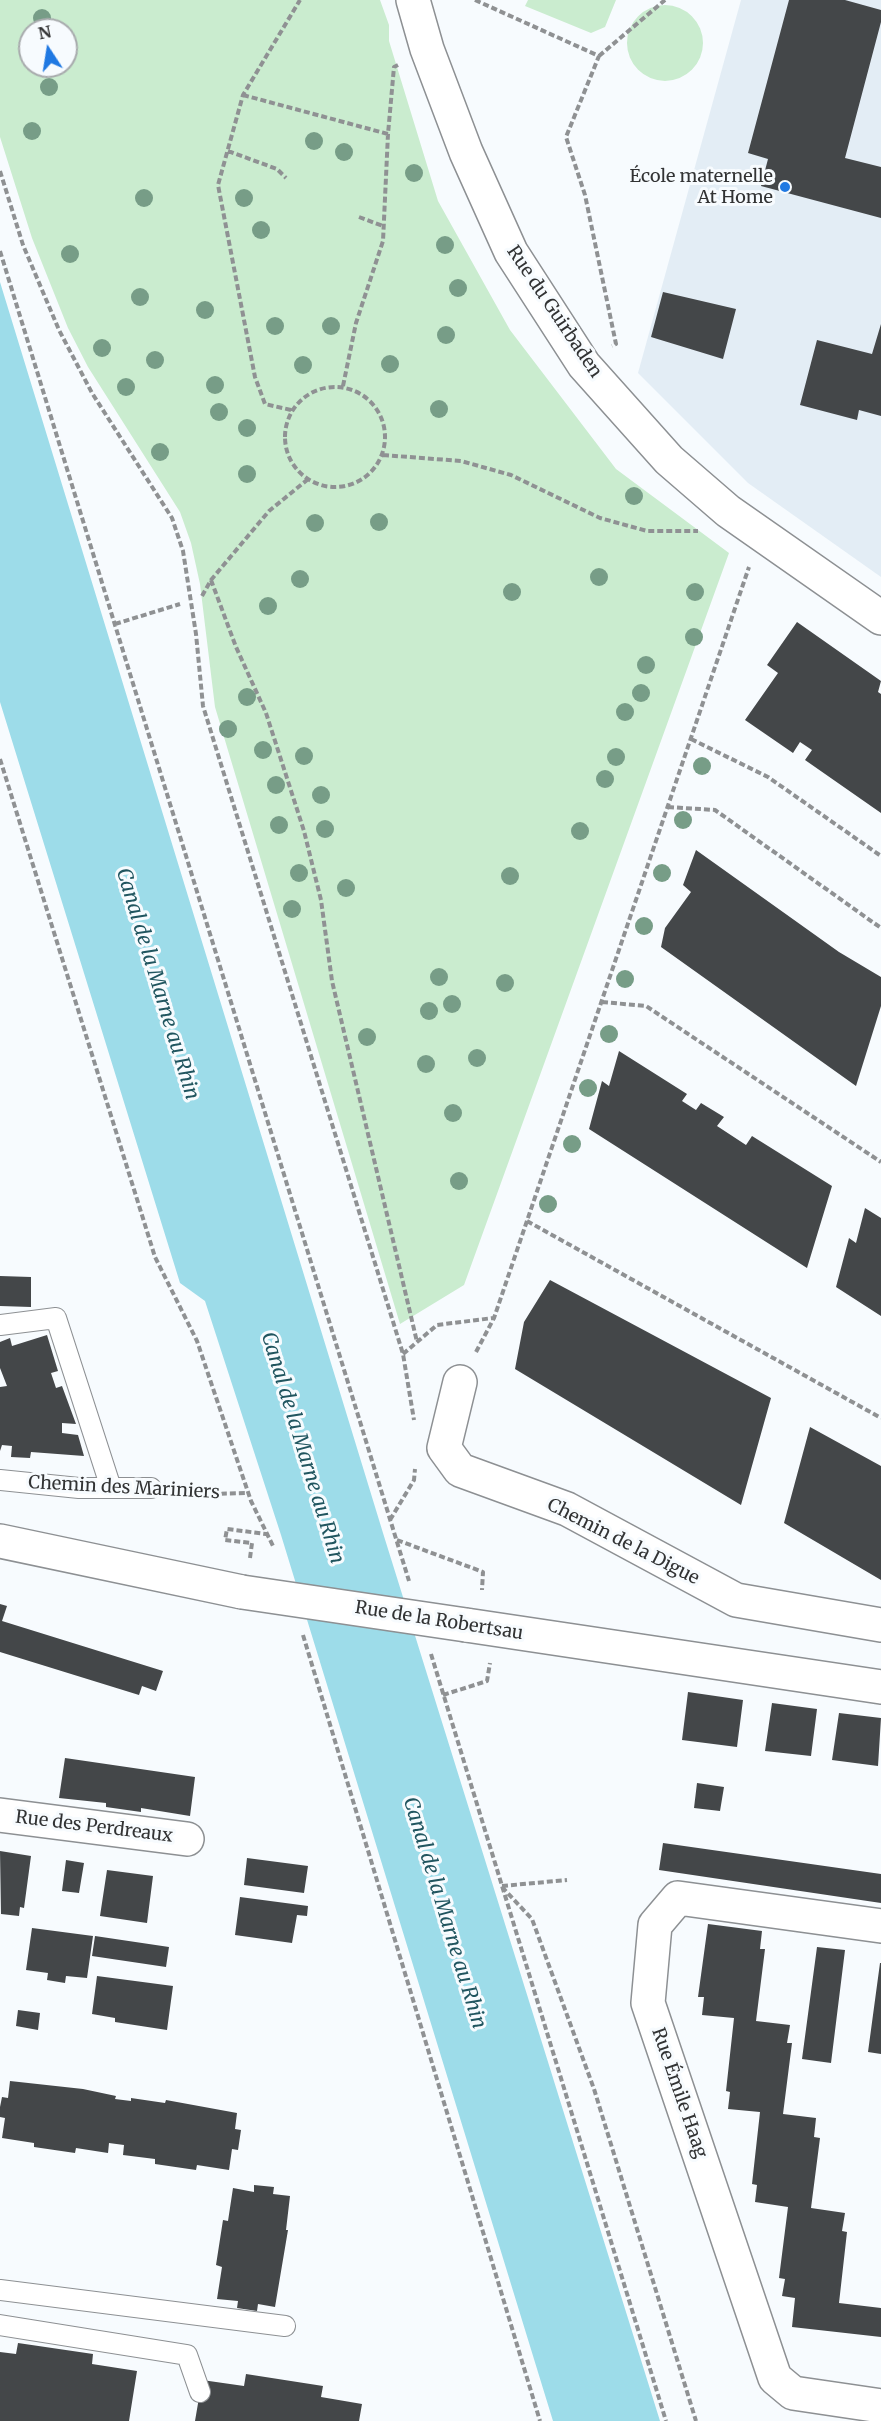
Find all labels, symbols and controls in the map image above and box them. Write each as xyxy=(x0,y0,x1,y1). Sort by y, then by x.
north arrow xyxy=(18,18,78,78)
text: N xyxy=(36,21,53,43)
place label: École maternelle At Home xyxy=(630,166,773,208)
marker: École maternelle At Home xyxy=(778,180,792,194)
street label: Rue du Guirbaden xyxy=(502,242,606,382)
water label: Canal de la Marne au Rhin xyxy=(110,865,204,1103)
water label: Canal de la Marne au Rhin xyxy=(255,1329,349,1567)
street label: Chemin des Mariniers xyxy=(28,1472,220,1504)
street label: Chemin de la Digue xyxy=(543,1494,703,1590)
street label: Rue de la Robertsau xyxy=(353,1597,525,1645)
water label: Canal de la Marne au Rhin xyxy=(397,1794,491,2032)
street label: Rue des Perdreaux xyxy=(14,1807,174,1847)
street label: Rue Émile Haag xyxy=(647,2025,711,2161)

